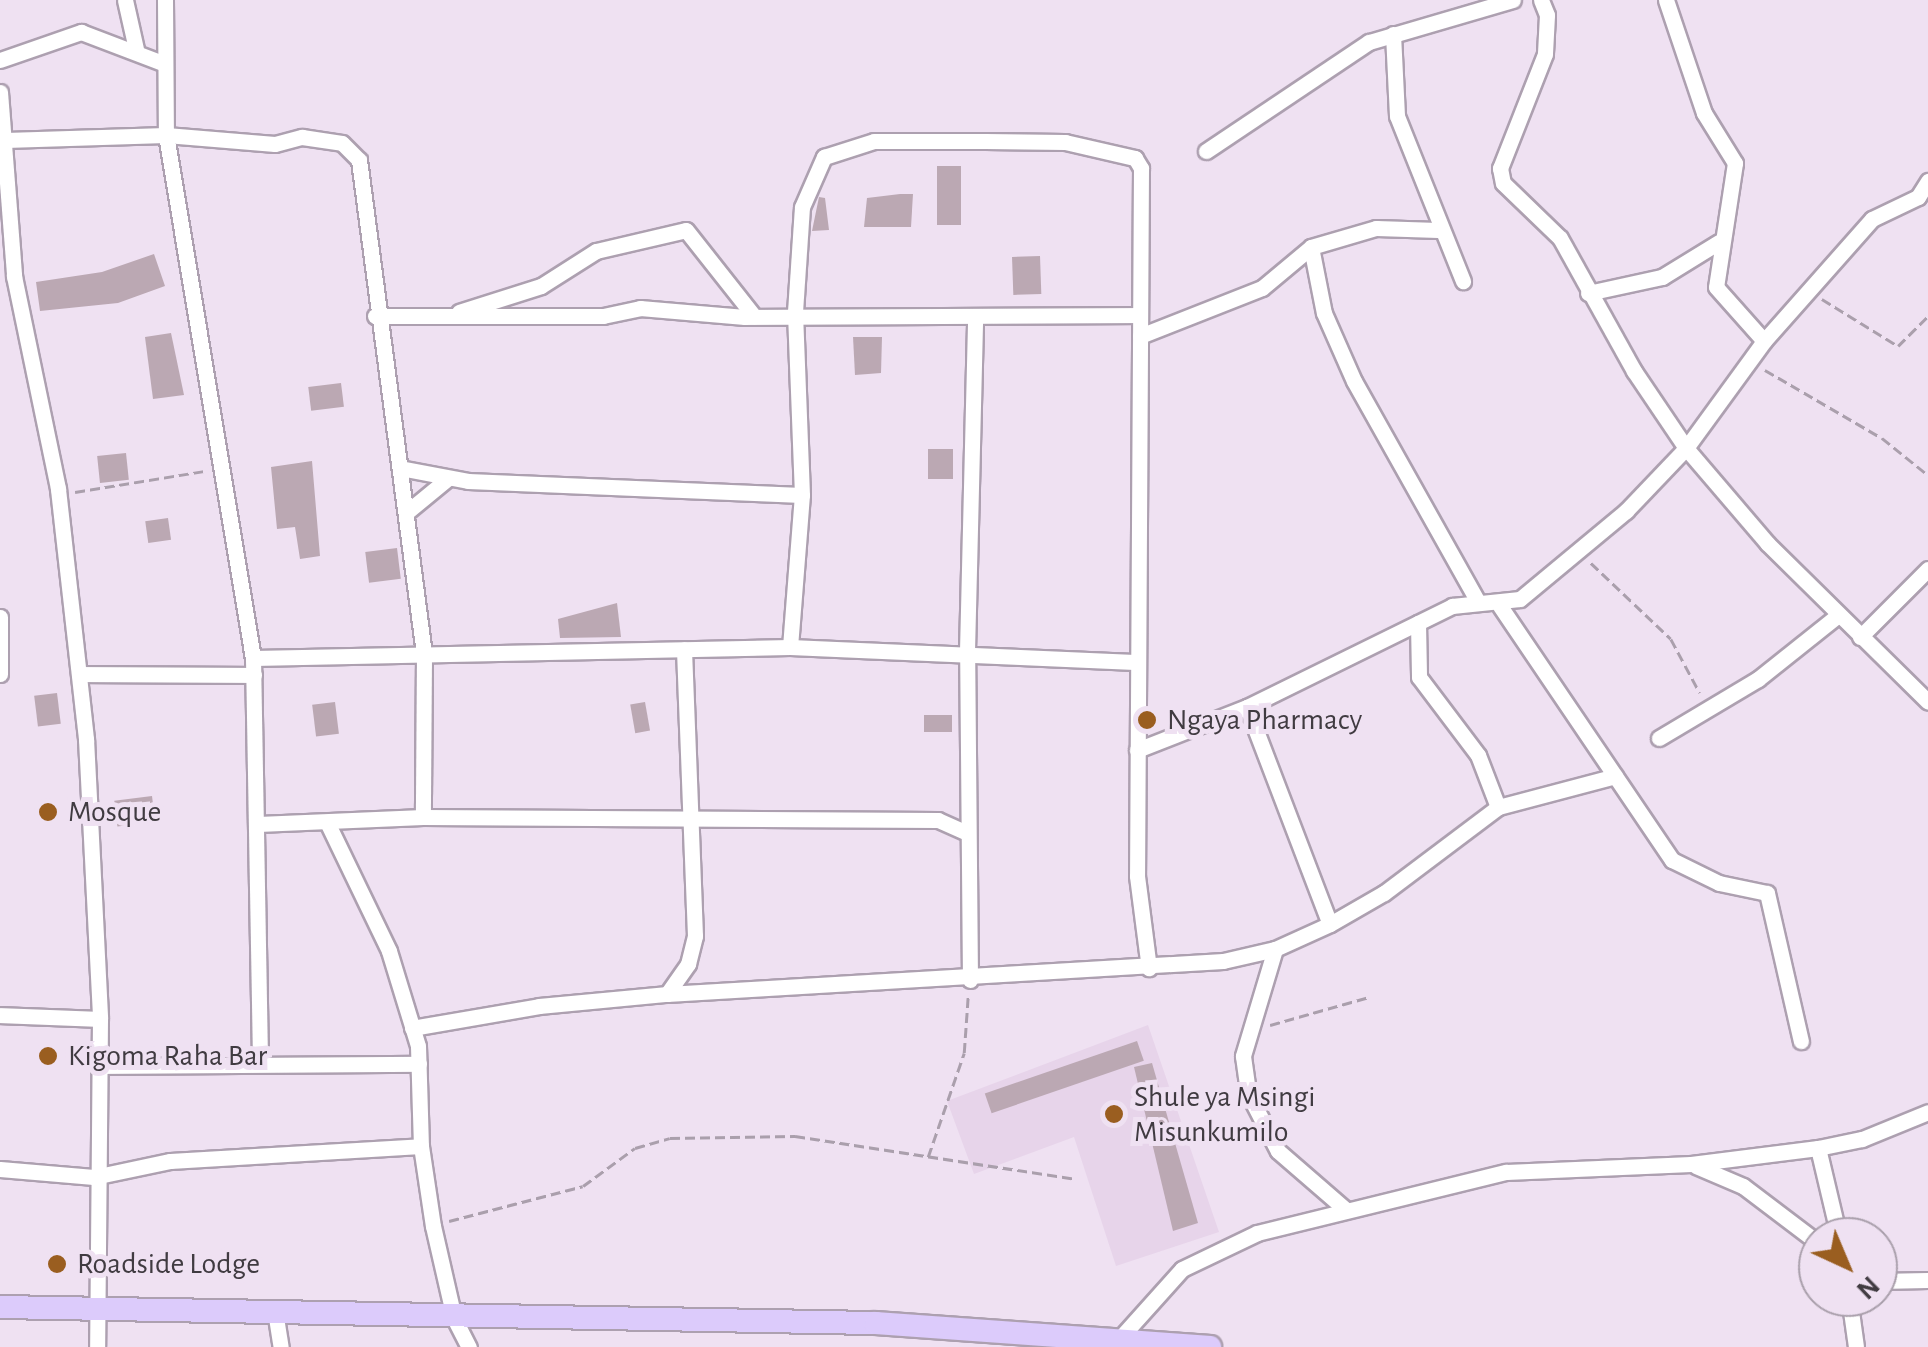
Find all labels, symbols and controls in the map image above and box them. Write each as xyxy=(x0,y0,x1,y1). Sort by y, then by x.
place label: Ngaya Pharmacy xyxy=(1167,702,1362,738)
marker: Ngaya Pharmacy xyxy=(1136,709,1158,731)
place label: Mosque xyxy=(68,794,161,830)
marker: Mosque xyxy=(37,801,59,823)
place label: Kigoma Raha Bar xyxy=(68,1038,267,1074)
marker: Kigoma Raha Bar xyxy=(37,1045,59,1067)
place label: Shule ya Msingi Misunkumilo xyxy=(1134,1079,1315,1150)
marker: Shule ya Msingi Misunkumilo xyxy=(1103,1103,1125,1125)
north arrow xyxy=(1798,1217,1898,1317)
place label: Roadside Lodge xyxy=(77,1246,260,1282)
marker: Roadside Lodge xyxy=(46,1253,68,1275)
text: N xyxy=(1851,1270,1884,1304)

